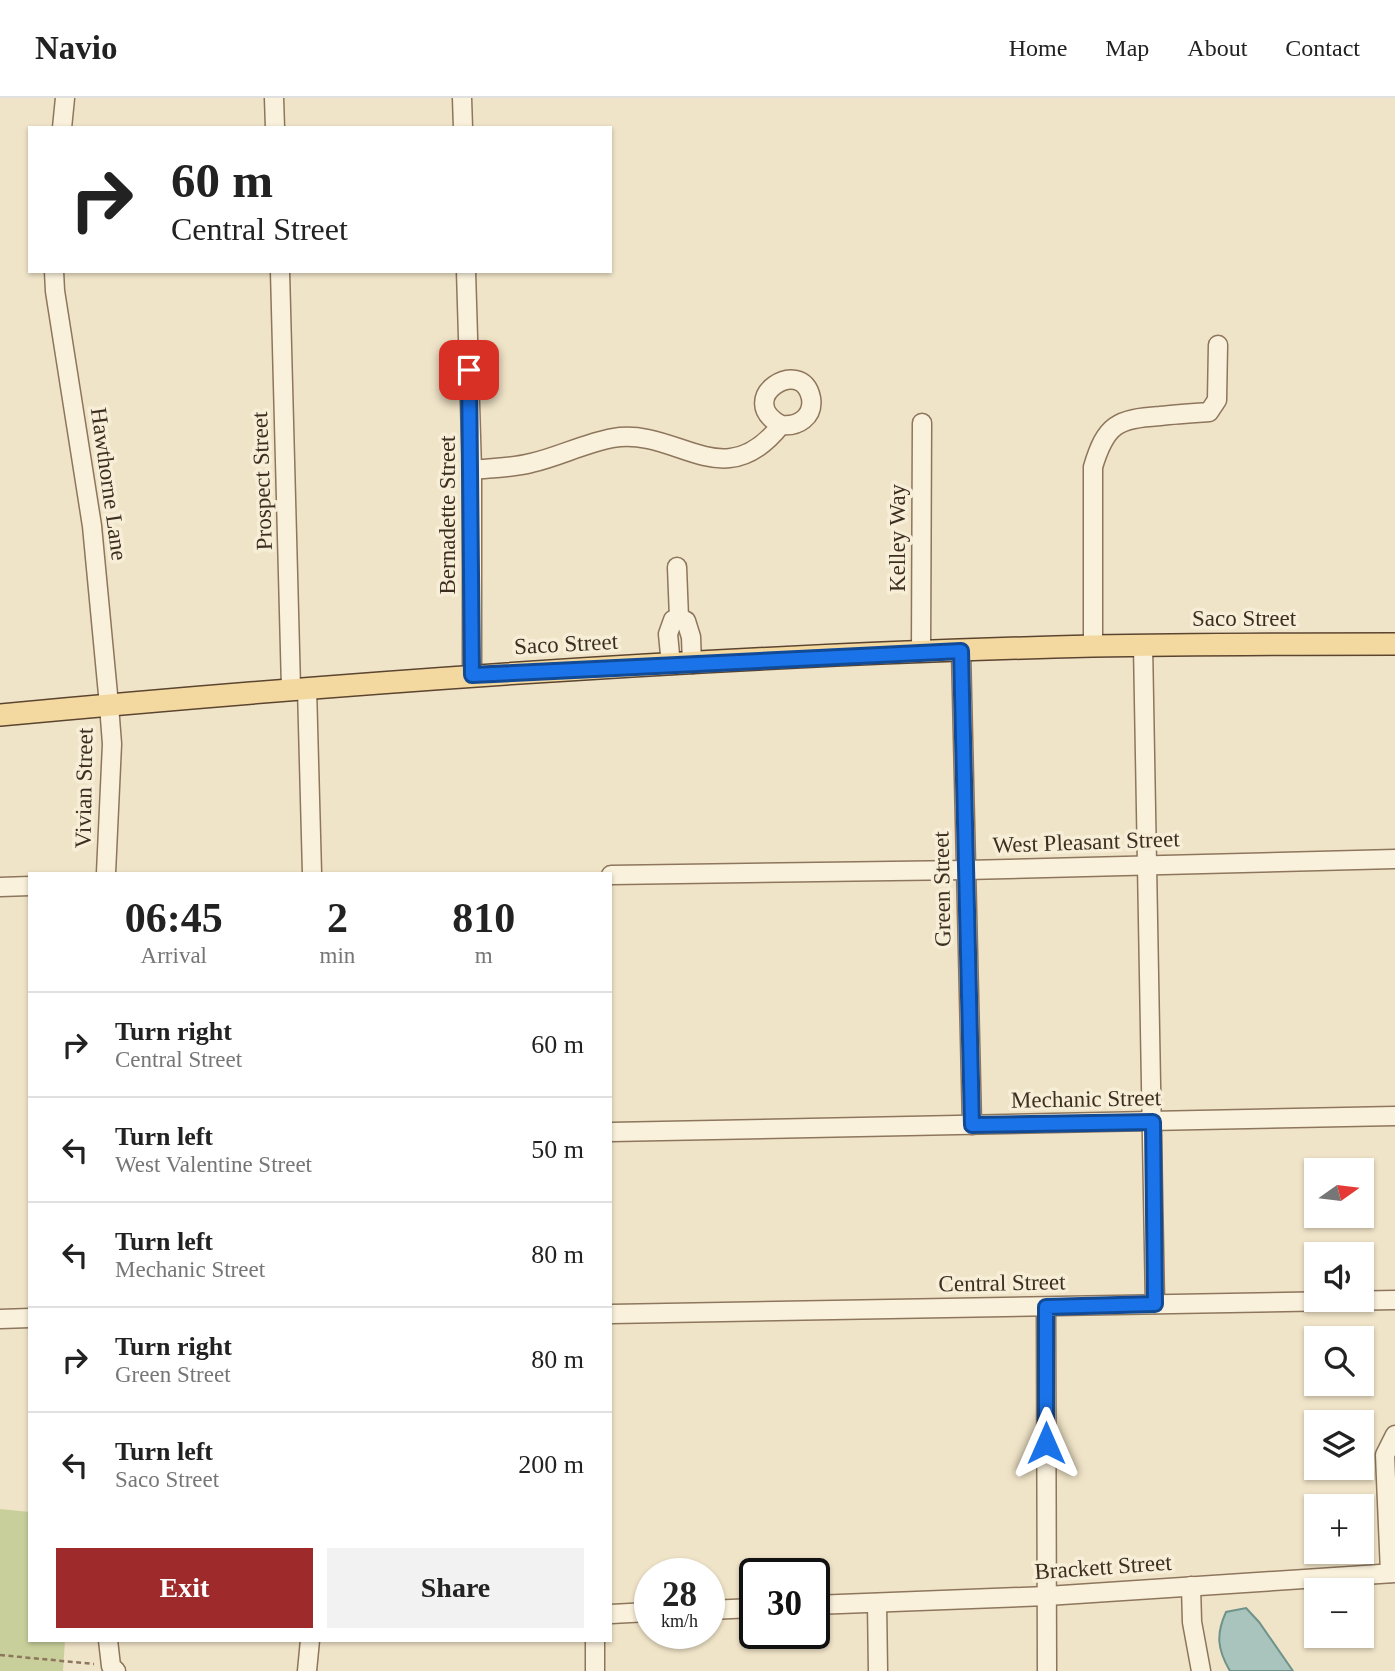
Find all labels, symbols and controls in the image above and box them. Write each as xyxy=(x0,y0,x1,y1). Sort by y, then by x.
text: Navio xyxy=(35,30,118,66)
text: Home xyxy=(1009,35,1067,61)
text: Map xyxy=(1105,35,1149,61)
text: About xyxy=(1187,35,1247,61)
text: Contact xyxy=(1285,35,1360,61)
text: 60 m xyxy=(171,153,273,208)
icon: right xyxy=(56,154,147,245)
text: Central Street xyxy=(171,211,348,247)
pin xyxy=(439,340,499,400)
icon: arrive xyxy=(450,351,488,389)
street label: Hawthorne Lane xyxy=(86,406,132,562)
street label: Prospect Street xyxy=(247,411,277,551)
street label: Bernadette Street xyxy=(435,435,460,595)
street label: Kelley Way xyxy=(885,483,910,592)
street label: Saco Street xyxy=(1192,606,1297,631)
street label: Saco Street xyxy=(513,629,619,659)
street label: Vivian Street xyxy=(70,727,98,849)
street label: West Pleasant Street xyxy=(992,826,1181,858)
street label: Green Street xyxy=(928,830,956,947)
text: 06:45 xyxy=(125,895,223,941)
text: 2 xyxy=(327,895,348,941)
text: 810 xyxy=(452,895,515,941)
text: Arrival xyxy=(141,943,207,968)
text: min xyxy=(320,943,355,968)
text: m xyxy=(475,943,493,968)
text: Turn right xyxy=(115,1017,232,1046)
icon: right xyxy=(56,1026,94,1064)
text: 60 m xyxy=(531,1030,584,1059)
text: Central Street xyxy=(115,1047,242,1072)
street label: Mechanic Street xyxy=(1011,1085,1162,1113)
text: Turn left xyxy=(115,1122,213,1151)
icon: left xyxy=(56,1131,94,1169)
text: 50 m xyxy=(531,1135,584,1164)
text: West Valentine Street xyxy=(115,1152,312,1177)
north arrow xyxy=(1304,1158,1374,1228)
map controls xyxy=(1304,1158,1374,1648)
text: Turn left xyxy=(115,1227,213,1256)
icon: left xyxy=(56,1236,94,1274)
text: 80 m xyxy=(531,1240,584,1269)
button: sound xyxy=(1304,1242,1374,1312)
text: Mechanic Street xyxy=(115,1257,265,1282)
street label: Central Street xyxy=(938,1269,1066,1297)
button: search xyxy=(1304,1326,1374,1396)
text: Turn right xyxy=(115,1332,232,1361)
icon: right xyxy=(56,1341,94,1379)
text: 80 m xyxy=(531,1345,584,1374)
text: Green Street xyxy=(115,1362,231,1387)
position arrow xyxy=(1009,1406,1083,1480)
button: layers xyxy=(1304,1410,1374,1480)
text: Turn left xyxy=(115,1437,213,1466)
icon: left xyxy=(56,1446,94,1484)
text: 200 m xyxy=(518,1450,584,1479)
text: Saco Street xyxy=(115,1467,219,1492)
button: + xyxy=(1304,1494,1374,1564)
button: Exit xyxy=(56,1548,313,1628)
button: Share xyxy=(327,1548,584,1628)
street label: Brackett Street xyxy=(1034,1550,1173,1584)
speed limit sign: 30 xyxy=(739,1558,830,1649)
text: 28 xyxy=(662,1575,697,1614)
button: − xyxy=(1304,1578,1374,1648)
text: km/h xyxy=(661,1611,698,1631)

